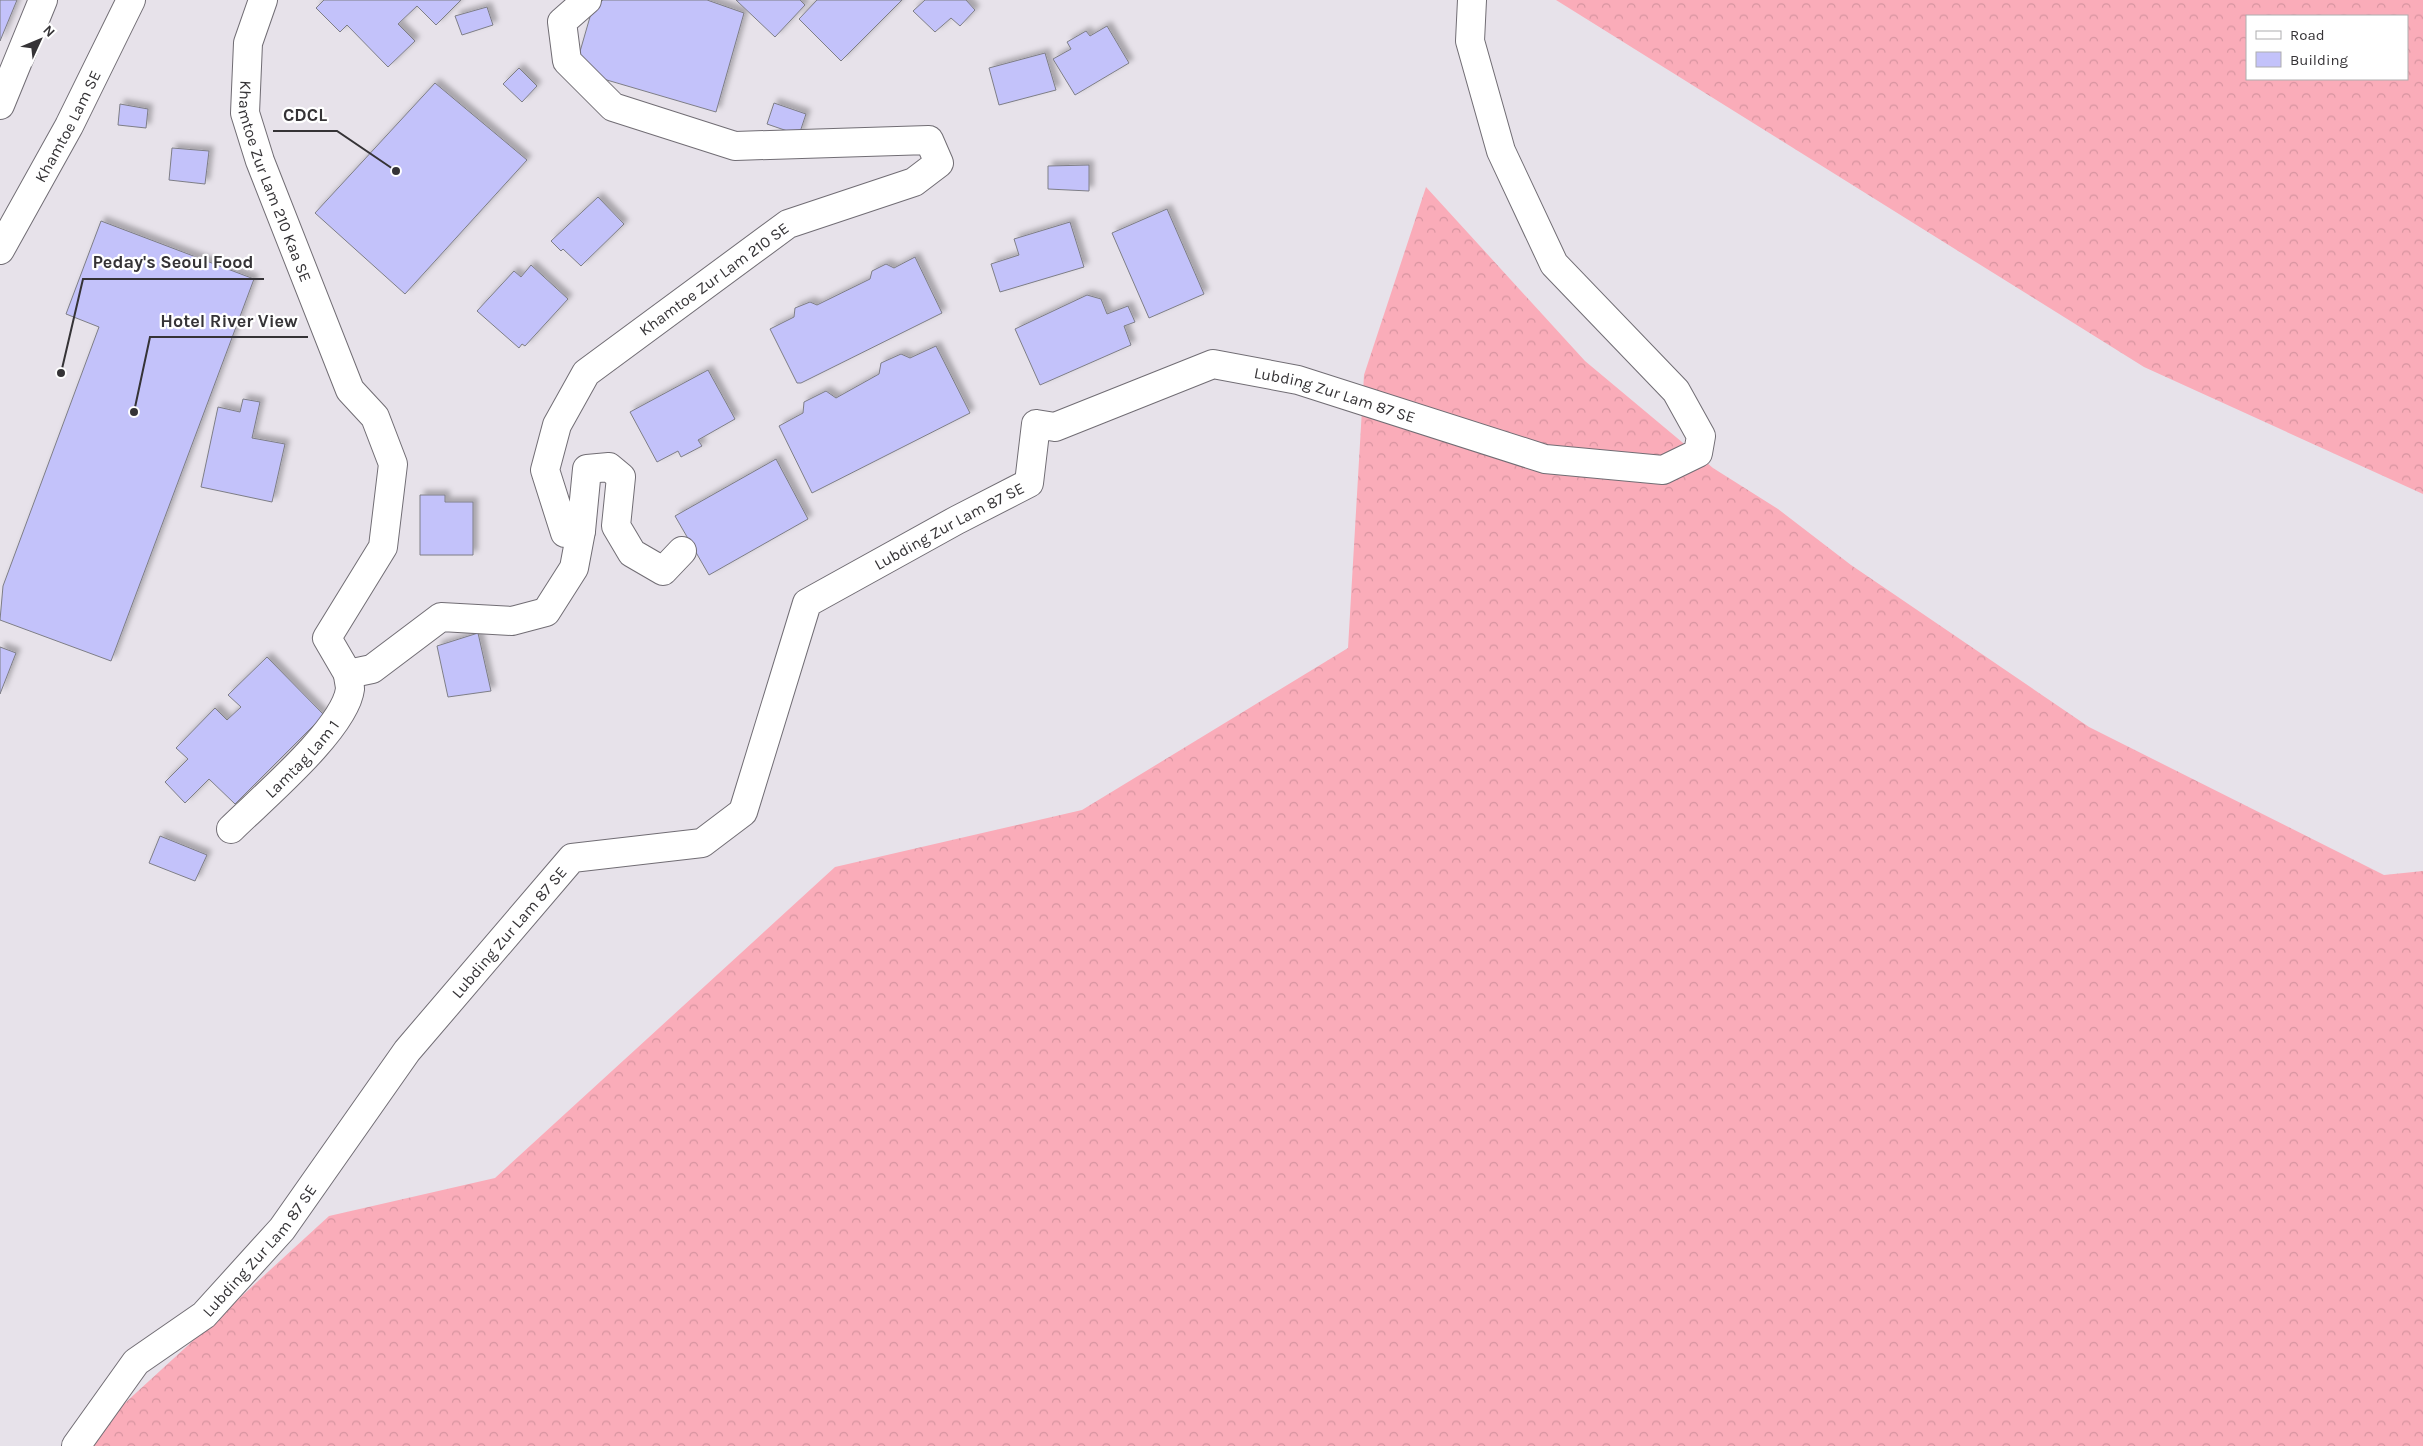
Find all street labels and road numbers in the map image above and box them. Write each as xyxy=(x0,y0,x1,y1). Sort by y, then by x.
street label: Khamtoe Lam SE xyxy=(30,67,104,185)
street label: Khamtoe Zur Lam 210 Kaa SE xyxy=(235,80,316,284)
street label: Khamtoe Zur Lam 210 SE xyxy=(636,218,792,340)
street label: Lubding Zur Lam 87 SE xyxy=(1253,362,1418,426)
street label: Lubding Zur Lam 87 SE xyxy=(871,478,1027,573)
street label: Lamtag Lam 1 xyxy=(261,716,343,802)
street label: Lubding Zur Lam 87 SE xyxy=(447,862,570,1002)
street label: Lubding Zur Lam 87 SE xyxy=(198,1181,320,1320)

